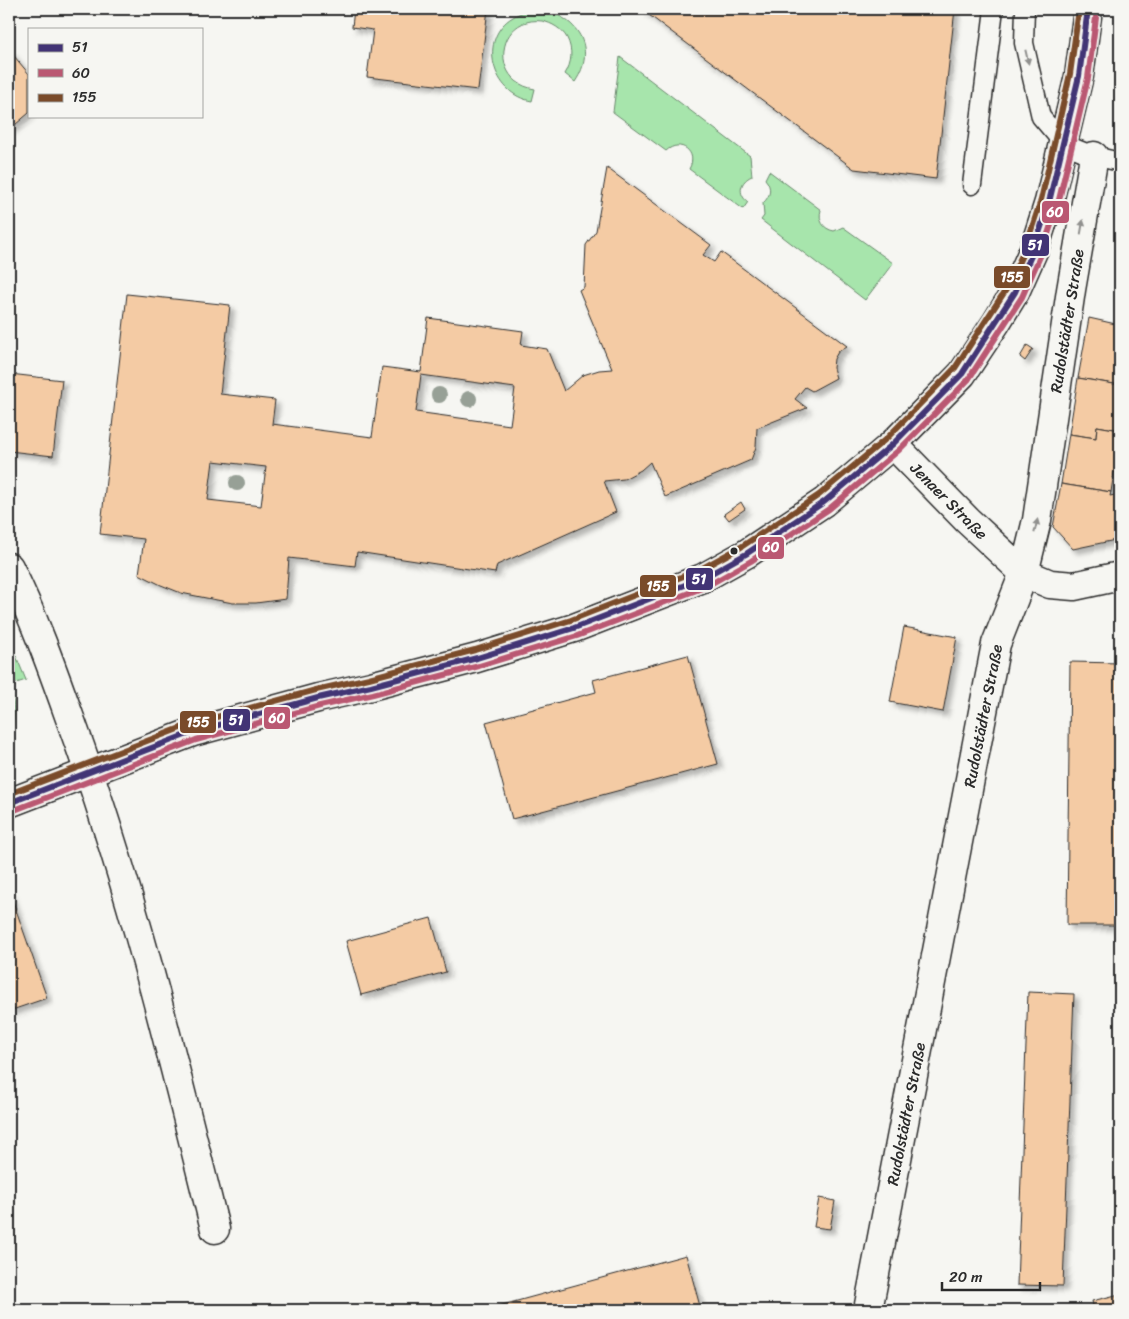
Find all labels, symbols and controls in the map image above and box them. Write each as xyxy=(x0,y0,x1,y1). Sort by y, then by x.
legend xyxy=(28,28,202,118)
text: 51 xyxy=(72,34,88,60)
one-way arrow xyxy=(1023,50,1031,65)
text: 60 xyxy=(72,60,90,86)
text: 155 xyxy=(72,84,97,110)
line badge: 60 xyxy=(1041,200,1070,224)
text: 60 xyxy=(1046,200,1064,225)
one-way arrow xyxy=(1078,219,1086,235)
line badge: 51 xyxy=(1021,233,1050,257)
text: 51 xyxy=(1028,233,1042,258)
street label: Rudolstädter Straße xyxy=(1041,247,1093,395)
line badge: 155 xyxy=(993,265,1031,289)
text: 155 xyxy=(1000,265,1024,290)
street label: Jenaer Straße xyxy=(902,454,995,547)
one-way arrow xyxy=(1032,518,1040,534)
text: 60 xyxy=(762,535,780,560)
line badge: 60 xyxy=(757,536,785,560)
unlabelled marker xyxy=(729,546,739,556)
line badge: 51 xyxy=(685,567,714,591)
text: 51 xyxy=(692,567,706,592)
line badge: 155 xyxy=(639,574,677,598)
text: 155 xyxy=(646,574,670,599)
street label: Rudolstädter Straße xyxy=(955,642,1011,790)
line badge: 60 xyxy=(263,706,291,730)
text: 60 xyxy=(268,706,286,731)
line badge: 51 xyxy=(222,708,251,732)
text: 51 xyxy=(229,708,243,733)
line badge: 155 xyxy=(179,710,217,734)
text: 155 xyxy=(186,710,210,735)
street label: Rudolstädter Straße xyxy=(878,1040,934,1188)
scale bar xyxy=(942,1259,1039,1291)
text: 20 m xyxy=(949,1264,983,1290)

